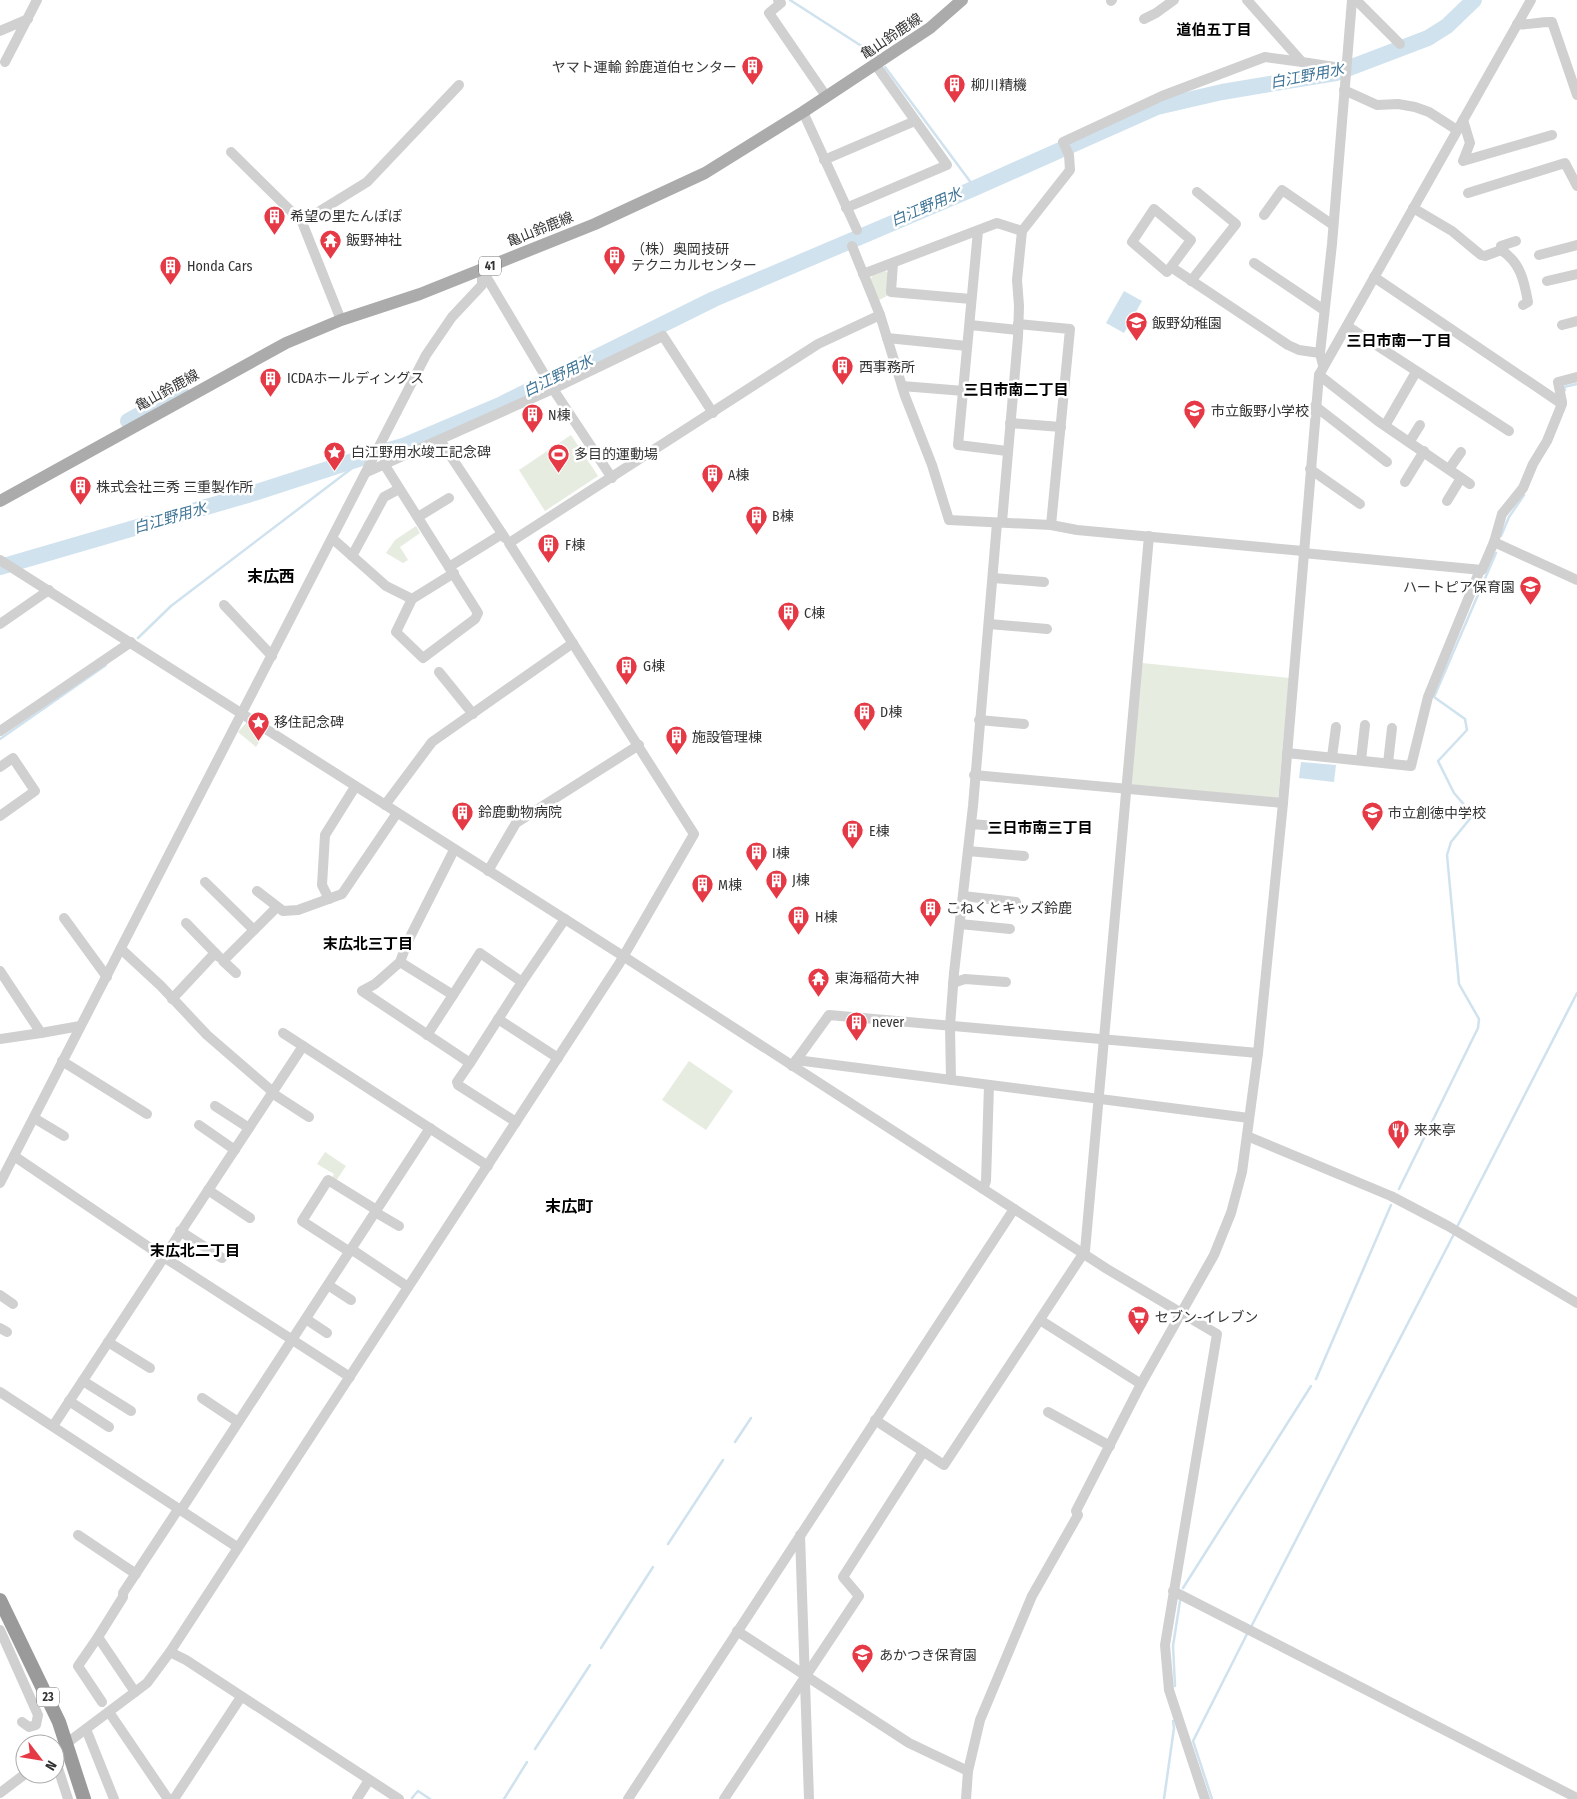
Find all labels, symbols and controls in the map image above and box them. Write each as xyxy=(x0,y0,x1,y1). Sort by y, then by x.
street label: 亀山鈴鹿線 xyxy=(858,10,925,63)
district label: 道伯五丁目 xyxy=(1176,21,1252,39)
building icon: ヤマト運輸 鈴鹿道伯センター xyxy=(741,55,765,86)
place label: ヤマト運輸 鈴鹿道伯センター xyxy=(552,59,737,76)
water label: 白江野用水 xyxy=(1268,60,1347,92)
building icon: 柳川精機 xyxy=(943,73,967,104)
place label: 柳川精機 xyxy=(971,77,1027,94)
water label: 白江野用水 xyxy=(888,183,966,230)
building icon: 希望の里たんぽぽ xyxy=(262,204,286,235)
place label: 希望の里たんぽぽ xyxy=(290,208,402,225)
street label: 亀山鈴鹿線 xyxy=(505,208,576,250)
temple icon: 飯野神社 xyxy=(318,228,342,259)
place label: 飯野神社 xyxy=(346,232,402,249)
place label: （株）奥岡技研 テクニカルセンター xyxy=(631,241,757,274)
building icon: （株）奥岡技研 テクニカルセンター xyxy=(603,245,627,276)
building icon: Honda Cars xyxy=(159,254,183,285)
road number: 41 xyxy=(479,256,501,276)
place label: Honda Cars xyxy=(187,258,252,275)
school or university icon: 飯野幼稚園 xyxy=(1124,311,1148,342)
place label: 飯野幼稚園 xyxy=(1152,315,1222,332)
district label: 三日市南一丁目 xyxy=(1346,332,1452,350)
water label: 白江野用水 xyxy=(520,351,597,401)
building icon: 西事務所 xyxy=(831,355,855,386)
place label: 西事務所 xyxy=(859,359,915,376)
street label: 亀山鈴鹿線 xyxy=(133,366,202,415)
building icon: ICDAホールディングス xyxy=(259,366,283,397)
place label: ICDAホールディングス xyxy=(287,370,424,387)
district label: 三日市南二丁目 xyxy=(963,381,1069,399)
school or university icon: 市立飯野小学校 xyxy=(1183,399,1207,430)
building icon: N棟 xyxy=(520,403,544,434)
place label: 市立飯野小学校 xyxy=(1211,403,1309,420)
place label: N棟 xyxy=(548,407,571,424)
place icon: 白江野用水竣工記念碑 xyxy=(323,440,347,471)
sports icon: 多目的運動場 xyxy=(546,442,570,473)
place label: 白江野用水竣工記念碑 xyxy=(351,444,491,461)
place label: 多目的運動場 xyxy=(574,446,658,463)
building icon: A棟 xyxy=(700,463,724,494)
place label: A棟 xyxy=(728,467,749,484)
building icon: 株式会社三秀 三重製作所 xyxy=(68,475,92,506)
place label: 株式会社三秀 三重製作所 xyxy=(96,479,253,496)
water label: 白江野用水 xyxy=(131,498,210,537)
building icon: B棟 xyxy=(744,504,768,535)
place label: B棟 xyxy=(772,508,794,525)
building icon: F棟 xyxy=(537,533,561,564)
place label: F棟 xyxy=(565,537,585,554)
district label: 末広西 xyxy=(247,567,295,586)
school or university icon: ハートピア保育園 xyxy=(1519,575,1543,606)
place label: ハートピア保育園 xyxy=(1403,579,1515,596)
building icon: C棟 xyxy=(776,601,800,632)
place label: C棟 xyxy=(804,605,825,622)
building icon: G棟 xyxy=(615,654,639,685)
place label: G棟 xyxy=(643,658,665,675)
building icon: D棟 xyxy=(852,700,876,731)
place label: D棟 xyxy=(880,704,902,721)
place icon: 移住記念碑 xyxy=(246,710,270,741)
place label: 移住記念碑 xyxy=(274,714,344,731)
building icon: 施設管理棟 xyxy=(664,725,688,756)
place label: 施設管理棟 xyxy=(692,729,762,746)
building icon: 鈴鹿動物病院 xyxy=(450,800,474,831)
school or university icon: 市立創徳中学校 xyxy=(1360,801,1384,832)
place label: 鈴鹿動物病院 xyxy=(478,804,562,821)
place label: 市立創徳中学校 xyxy=(1388,805,1486,822)
building icon: E棟 xyxy=(841,819,865,850)
district label: 三日市南三丁目 xyxy=(987,819,1093,837)
place label: E棟 xyxy=(869,823,890,840)
building icon: I棟 xyxy=(744,841,768,872)
place label: I棟 xyxy=(772,845,790,862)
building icon: J棟 xyxy=(764,868,788,899)
place label: J棟 xyxy=(792,872,810,889)
building icon: M棟 xyxy=(690,873,714,904)
place label: M棟 xyxy=(718,877,742,894)
building icon: こねくとキッズ鈴鹿 xyxy=(918,896,942,927)
place label: こねくとキッズ鈴鹿 xyxy=(946,900,1072,917)
building icon: H棟 xyxy=(787,905,811,936)
place label: H棟 xyxy=(815,909,837,926)
district label: 末広北三丁目 xyxy=(323,935,413,953)
temple icon: 東海稲荷大神 xyxy=(807,966,831,997)
place label: 東海稲荷大神 xyxy=(835,970,919,987)
building icon: never xyxy=(844,1010,868,1041)
place label: never xyxy=(872,1014,904,1031)
restaurant icon: 来来亭 xyxy=(1386,1118,1410,1149)
place label: 来来亭 xyxy=(1414,1122,1456,1139)
district label: 末広町 xyxy=(545,1197,593,1216)
district label: 末広北二丁目 xyxy=(150,1242,240,1260)
supermarket icon: セブン-イレブン xyxy=(1127,1305,1151,1336)
place label: セブン-イレブン xyxy=(1155,1309,1258,1326)
school or university icon: あかつき保育園 xyxy=(851,1643,875,1674)
place label: あかつき保育園 xyxy=(879,1647,977,1664)
road number: 23 xyxy=(37,1688,59,1706)
north arrow xyxy=(15,1734,65,1784)
text: N xyxy=(41,1757,60,1773)

